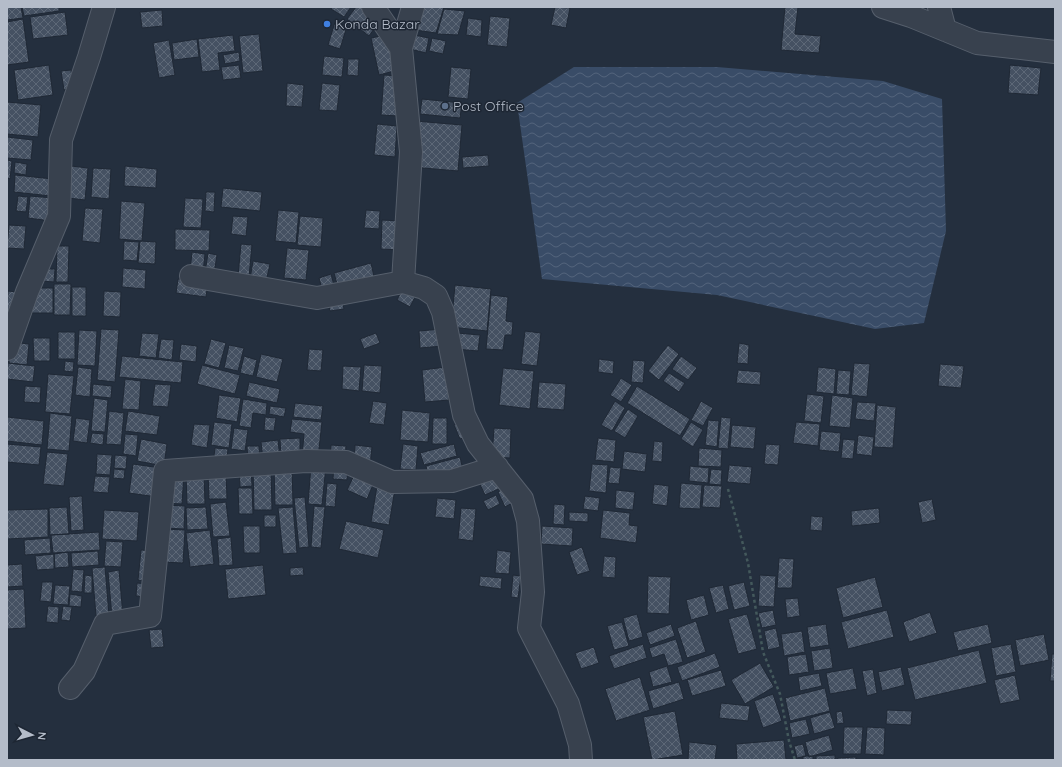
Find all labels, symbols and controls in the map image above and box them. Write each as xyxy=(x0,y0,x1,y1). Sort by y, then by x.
place label: Konda Bazar xyxy=(335,15,420,33)
marker: Konda Bazar xyxy=(322,19,332,29)
place label: Post Office xyxy=(453,97,524,115)
marker: Post Office xyxy=(440,101,450,111)
north arrow xyxy=(12,715,52,755)
text: N xyxy=(35,731,49,741)

